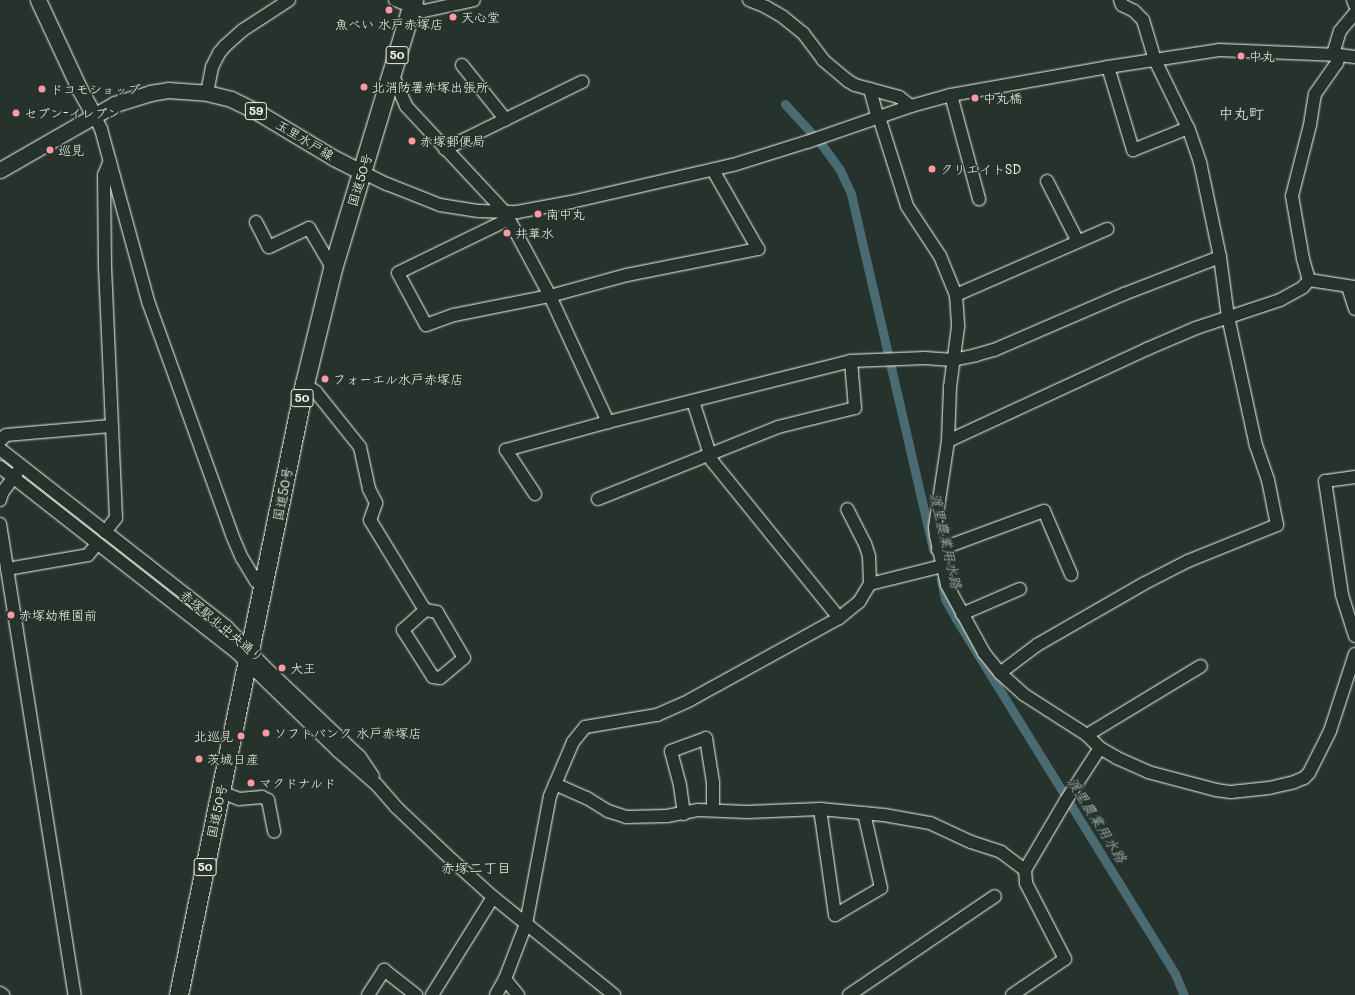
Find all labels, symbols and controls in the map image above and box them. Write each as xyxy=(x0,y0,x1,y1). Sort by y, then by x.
marker: 魚べい 水戸赤塚店 xyxy=(384,5,394,15)
place label: 天心堂 xyxy=(461,9,500,25)
marker: 天心堂 xyxy=(448,12,458,22)
place label: 魚べい 水戸赤塚店 xyxy=(335,16,443,32)
road number: 50 xyxy=(385,45,409,65)
place label: 中丸 xyxy=(1249,48,1275,64)
marker: 中丸 xyxy=(1236,51,1246,61)
place label: 北消防署赤塚出張所 xyxy=(372,79,489,95)
place label: ドコモショップ xyxy=(50,81,141,97)
marker: 北消防署赤塚出張所 xyxy=(359,82,369,92)
marker: ドコモショップ xyxy=(37,84,47,94)
place label: 中丸橋 xyxy=(983,90,1022,106)
marker: 中丸橋 xyxy=(970,93,980,103)
road number: 59 xyxy=(244,101,268,121)
place label: セブン-イレブン xyxy=(24,105,120,121)
district label: 中丸町 xyxy=(1219,105,1263,123)
marker: セブン-イレブン xyxy=(11,108,21,118)
street label: 玉里水戸線 xyxy=(273,117,337,163)
place label: 赤塚郵便局 xyxy=(420,133,485,149)
marker: 赤塚郵便局 xyxy=(407,136,417,146)
place label: 巡見 xyxy=(58,142,84,158)
marker: 巡見 xyxy=(45,145,55,155)
street label: 国道50号 xyxy=(345,152,375,208)
place label: クリエイトSD xyxy=(940,161,1021,177)
marker: クリエイトSD xyxy=(927,164,937,174)
place label: 南中丸 xyxy=(546,206,585,222)
marker: 南中丸 xyxy=(533,209,543,219)
place label: 井華水 xyxy=(515,225,554,241)
marker: 井華水 xyxy=(502,228,512,238)
place label: フォーエル水戸赤塚店 xyxy=(333,371,463,387)
marker: フォーエル水戸赤塚店 xyxy=(320,374,330,384)
road number: 50 xyxy=(290,388,314,408)
street label: 国道50号 xyxy=(270,466,296,522)
water label: 渡里農業用水路 xyxy=(927,491,965,591)
street label: 赤塚駅北中央通り xyxy=(177,587,267,665)
place label: 赤塚幼稚園前 xyxy=(19,607,97,623)
marker: 赤塚幼稚園前 xyxy=(6,610,16,620)
place label: 大王 xyxy=(290,660,316,676)
marker: 大王 xyxy=(277,663,287,673)
place label: ソフトバンク 水戸赤塚店 xyxy=(274,725,421,741)
place label: 北巡見 xyxy=(194,728,233,744)
marker: ソフトバンク 水戸赤塚店 xyxy=(261,728,271,738)
marker: 北巡見 xyxy=(236,731,246,741)
place label: 茨城日産 xyxy=(207,751,259,767)
marker: 茨城日産 xyxy=(194,754,204,764)
water label: 渡里農業用水路 xyxy=(1064,774,1130,866)
place label: マクドナルド xyxy=(259,775,337,791)
marker: マクドナルド xyxy=(246,778,256,788)
street label: 国道50号 xyxy=(204,783,230,839)
road number: 50 xyxy=(193,857,217,877)
district label: 赤塚二丁目 xyxy=(441,860,511,876)

